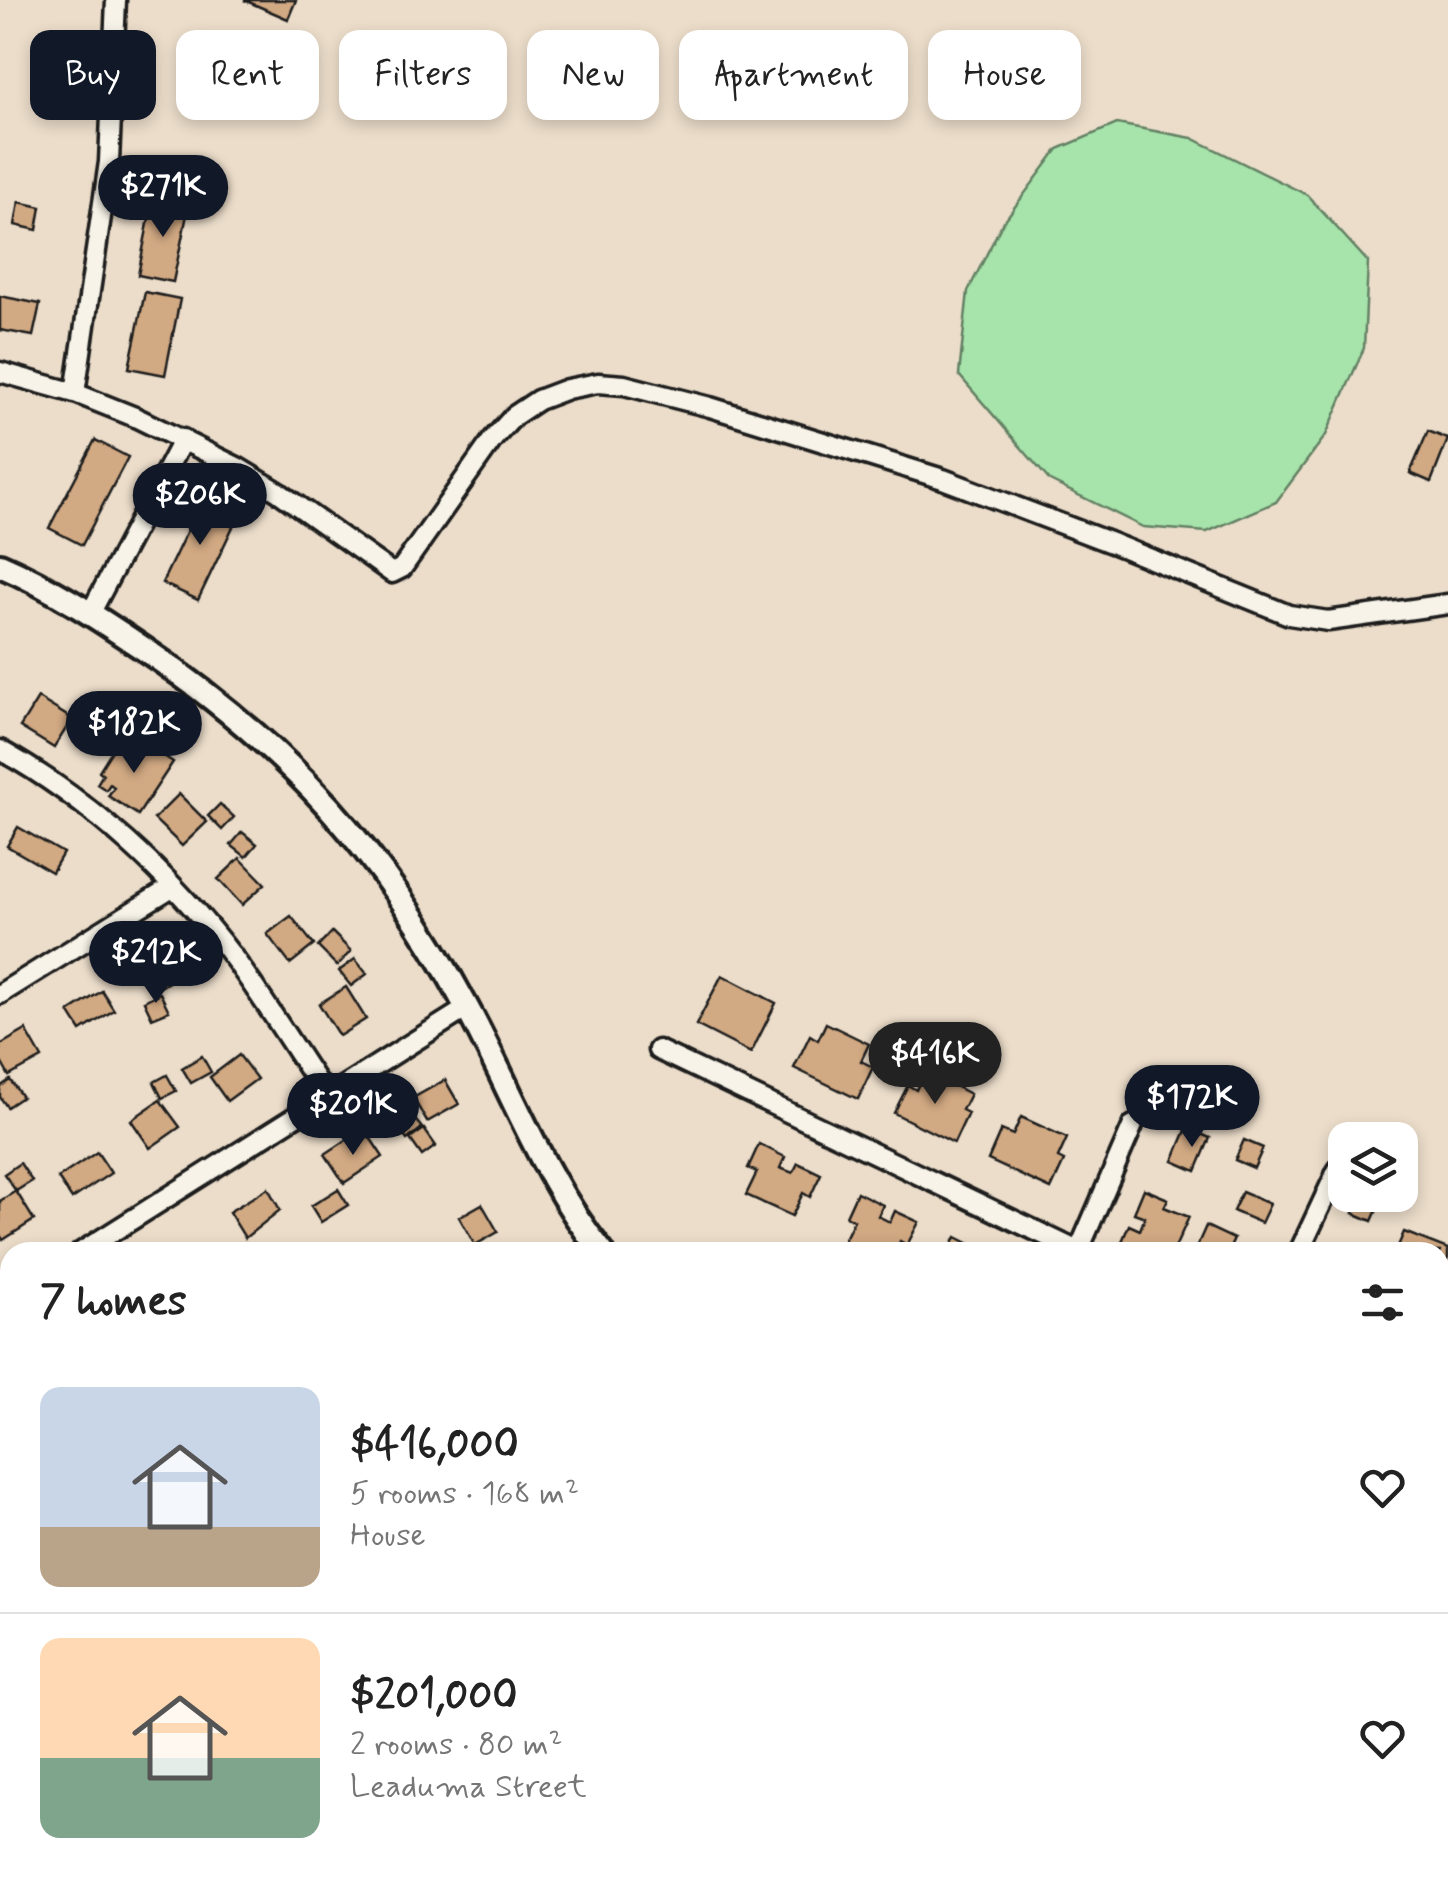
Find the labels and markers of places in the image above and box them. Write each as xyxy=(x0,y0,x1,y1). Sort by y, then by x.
pin: $271K xyxy=(93,155,233,240)
pin: $206K xyxy=(130,463,270,548)
pin: $182K xyxy=(64,691,204,776)
pin: $212K xyxy=(86,921,226,1006)
pin: $416K xyxy=(865,1022,1005,1107)
pin: $172K xyxy=(1122,1065,1262,1150)
pin: $201K xyxy=(283,1073,423,1158)

